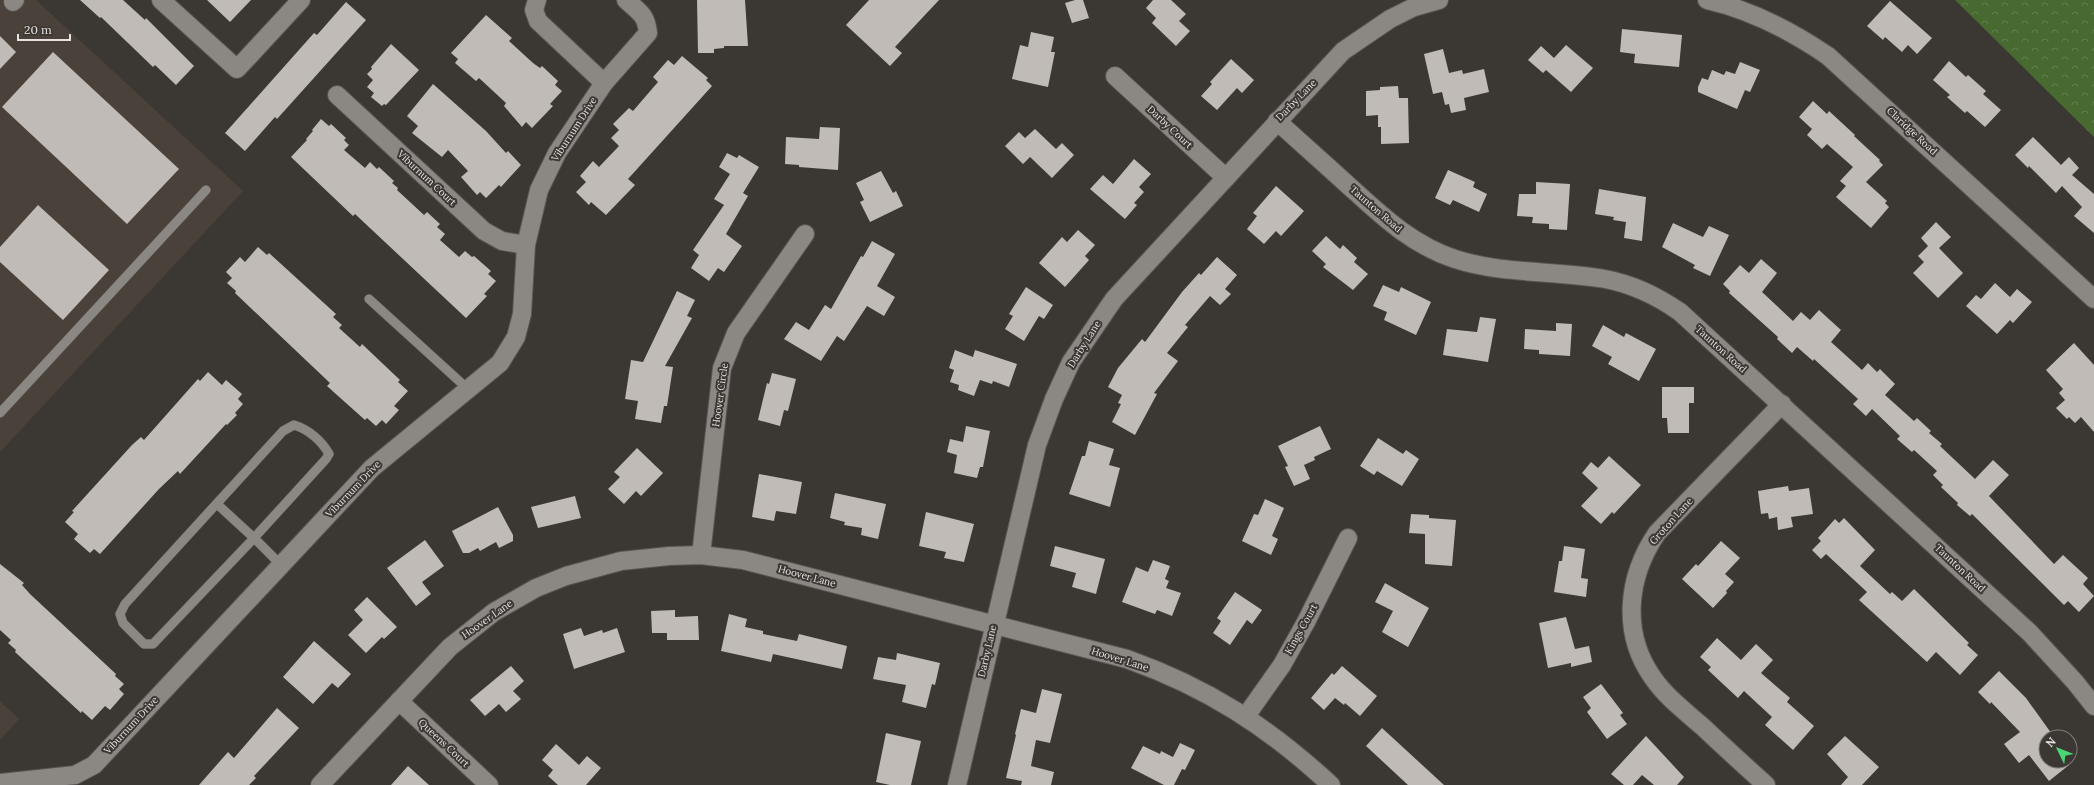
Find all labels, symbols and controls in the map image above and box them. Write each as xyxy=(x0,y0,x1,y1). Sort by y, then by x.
scale bar xyxy=(18,16,70,42)
text: 20 m xyxy=(24,22,52,37)
street label: Darby Lane xyxy=(1273,76,1320,124)
street label: Viburnum Drive xyxy=(548,94,600,164)
street label: Darby Court xyxy=(1145,103,1196,151)
street label: Claridge Road xyxy=(1884,104,1940,158)
street label: Viburnum Court xyxy=(394,147,459,209)
street label: Taunton Road xyxy=(1347,183,1405,235)
street label: Darby Lane xyxy=(1064,318,1104,370)
street label: Taunton Road xyxy=(1693,322,1749,376)
street label: Hoover Circle xyxy=(709,362,731,428)
street label: Viburnum Drive xyxy=(322,457,384,521)
street label: Groton Lane xyxy=(1646,494,1696,547)
street label: Taunton Road xyxy=(1932,541,1988,595)
street label: Hoover Lane xyxy=(777,562,838,590)
street label: Hoover Lane xyxy=(459,596,515,641)
street label: Kings Court xyxy=(1282,601,1320,656)
street label: Darby Lane xyxy=(975,623,999,678)
street label: Hoover Lane xyxy=(1090,644,1151,674)
street label: Viburnum Drive xyxy=(100,693,161,757)
street label: Queens Court xyxy=(416,716,472,770)
north arrow xyxy=(2038,729,2078,769)
text: N xyxy=(2043,734,2059,750)

